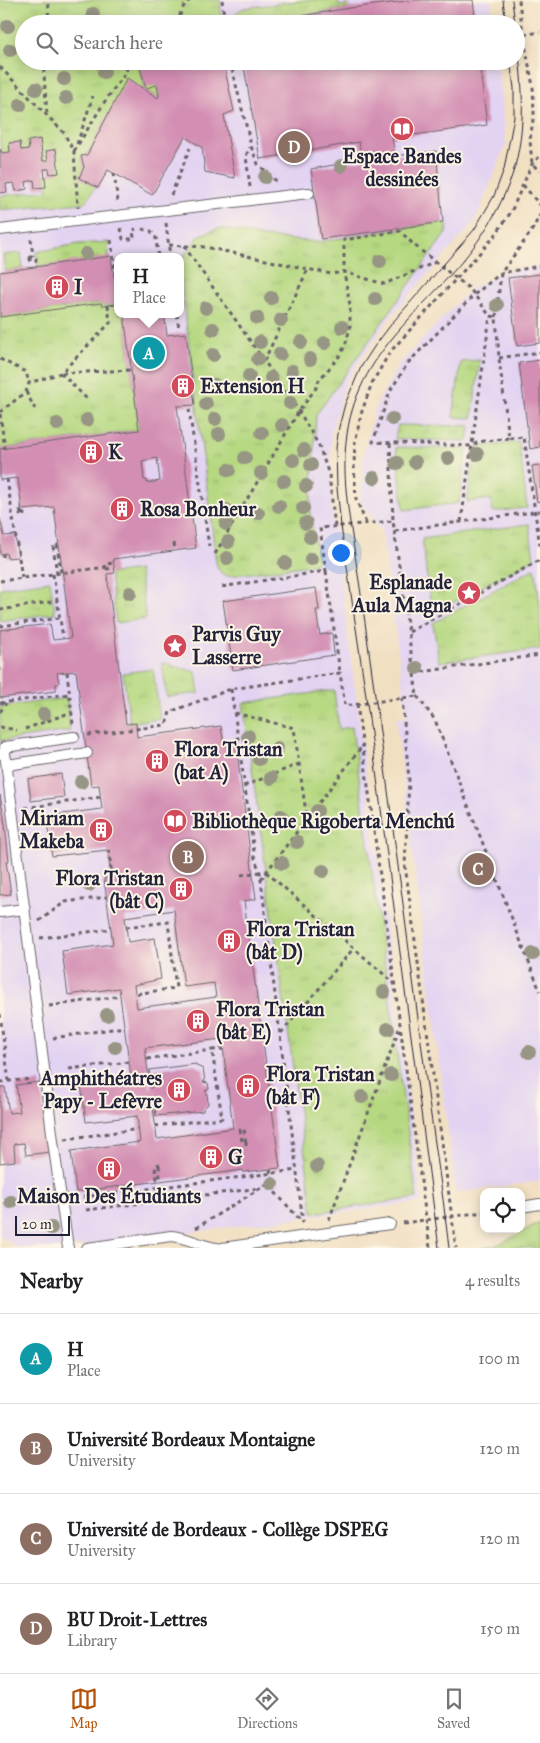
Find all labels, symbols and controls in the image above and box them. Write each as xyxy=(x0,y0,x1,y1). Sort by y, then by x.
search box xyxy=(15,15,525,70)
icon: search xyxy=(33,29,61,57)
text: Search here xyxy=(73,31,163,54)
library icon: Espace Bandes dessinées xyxy=(389,116,415,142)
pin: D xyxy=(278,128,310,166)
place label: Espace Bandes dessinées xyxy=(342,144,462,191)
popup xyxy=(114,253,184,318)
text: H xyxy=(132,265,149,288)
building icon: I xyxy=(44,274,70,300)
place label: I xyxy=(74,275,83,299)
text: Place xyxy=(132,288,166,307)
pin: A xyxy=(133,334,165,372)
building icon: Extension H xyxy=(170,373,196,399)
place label: Extension H xyxy=(200,374,305,398)
building icon: K xyxy=(78,439,104,465)
place label: K xyxy=(108,440,123,464)
building icon: Rosa Bonheur xyxy=(109,496,135,522)
place label: Rosa Bonheur xyxy=(140,497,256,521)
your location xyxy=(328,540,354,566)
place label: Esplanade Aula Magna xyxy=(350,570,453,618)
place icon: Esplanade Aula Magna xyxy=(456,580,482,606)
place label: Parvis Guy Lasserre xyxy=(192,622,282,669)
place icon: Parvis Guy Lasserre xyxy=(162,633,188,659)
place label: Flora Tristan (bat A) xyxy=(174,737,283,785)
building icon: Flora Tristan (bat A) xyxy=(144,748,170,774)
place label: Miriam Makeba xyxy=(19,806,85,853)
library icon: Bibliothèque Rigoberta Menchú xyxy=(162,808,188,834)
place label: Bibliothèque Rigoberta Menchú xyxy=(192,809,455,834)
building icon: Miriam Makeba xyxy=(88,817,114,843)
pin: B xyxy=(172,838,204,876)
pin: C xyxy=(462,850,494,888)
place label: Flora Tristan (bât C) xyxy=(55,866,164,914)
building icon: Flora Tristan (bât C) xyxy=(168,876,194,902)
place label: Flora Tristan (bât D) xyxy=(246,917,355,965)
building icon: Flora Tristan (bât D) xyxy=(216,928,242,954)
place label: Flora Tristan (bât E) xyxy=(216,997,325,1045)
building icon: Flora Tristan (bât E) xyxy=(185,1008,211,1034)
place label: Flora Tristan (bât F) xyxy=(266,1062,375,1110)
place label: Amphithéatres Papy - Lefèvre xyxy=(38,1066,163,1114)
building icon: Flora Tristan (bât F) xyxy=(235,1073,261,1099)
building icon: Amphithéatres Papy - Lefèvre xyxy=(166,1077,192,1103)
building icon: G xyxy=(198,1144,224,1170)
place label: G xyxy=(228,1145,243,1169)
building icon: Maison Des Étudiants xyxy=(96,1156,122,1182)
place label: Maison Des Étudiants xyxy=(17,1182,202,1208)
map controls xyxy=(480,1188,525,1233)
button: locate xyxy=(480,1188,525,1233)
scale bar xyxy=(15,1213,70,1236)
text: 20 m xyxy=(22,1216,52,1233)
text: Nearby xyxy=(20,1268,83,1294)
text: 4 results xyxy=(465,1271,520,1290)
text: H xyxy=(67,1338,83,1361)
text: A xyxy=(31,1349,41,1368)
text: 100 m xyxy=(478,1349,520,1368)
text: Place xyxy=(67,1361,101,1380)
text: Université Bordeaux Montaigne xyxy=(67,1428,315,1451)
text: B xyxy=(31,1439,41,1458)
text: 120 m xyxy=(480,1439,520,1458)
text: University xyxy=(67,1451,136,1470)
text: Université de Bordeaux - Collège DSPEG xyxy=(67,1518,388,1541)
text: C xyxy=(31,1529,41,1548)
text: 120 m xyxy=(480,1529,520,1548)
text: University xyxy=(67,1541,136,1560)
text: BU Droit-Lettres xyxy=(67,1608,207,1631)
text: D xyxy=(30,1619,42,1638)
text: 150 m xyxy=(480,1619,520,1638)
text: Library xyxy=(67,1631,117,1650)
tab: Map xyxy=(70,1685,98,1732)
tab: Directions xyxy=(237,1685,298,1732)
tab: Saved xyxy=(437,1685,470,1732)

